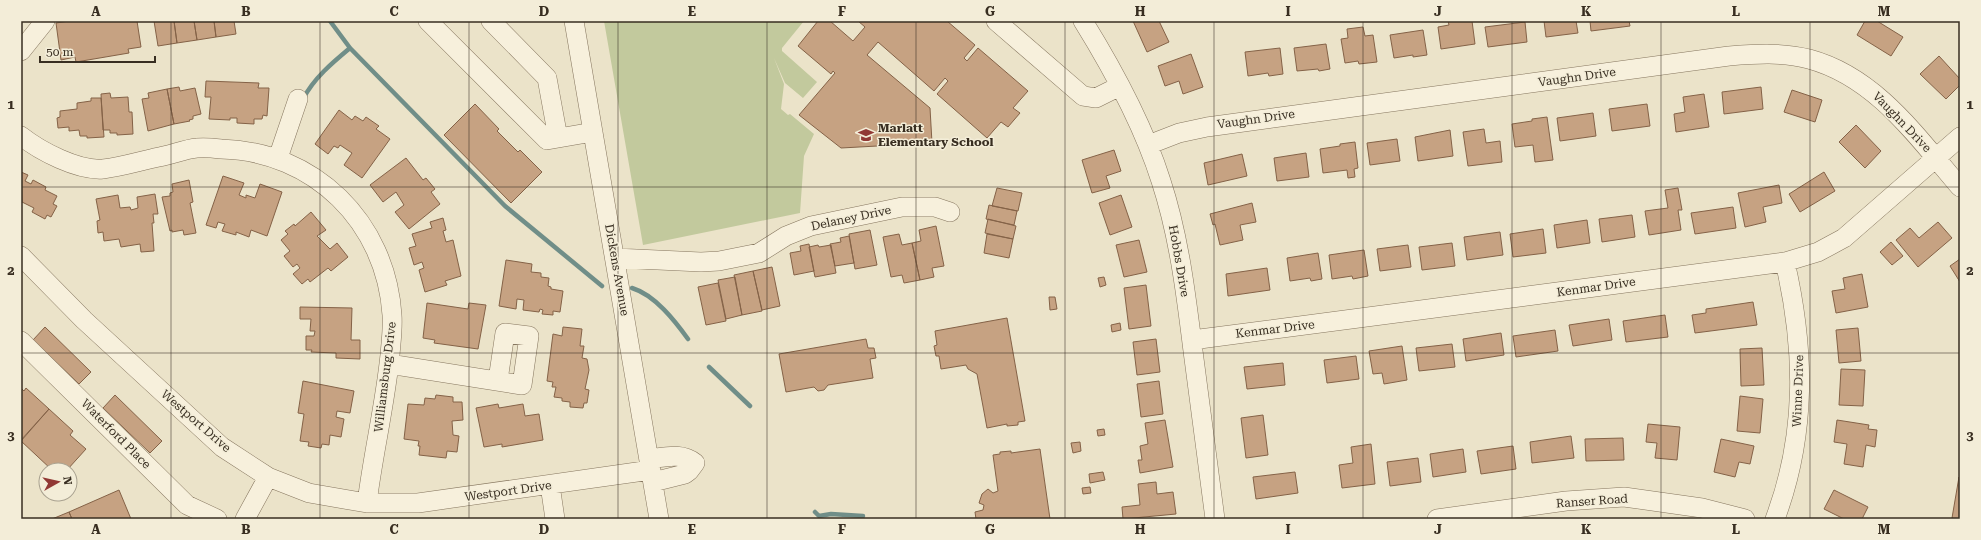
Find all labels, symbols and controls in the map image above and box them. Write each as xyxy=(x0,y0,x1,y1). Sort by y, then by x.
text: A xyxy=(91,4,101,19)
text: B xyxy=(241,4,251,19)
text: C xyxy=(389,4,399,19)
text: D xyxy=(539,4,549,19)
text: E xyxy=(688,4,696,19)
text: F xyxy=(838,4,846,19)
text: G xyxy=(985,4,995,19)
text: H xyxy=(1135,4,1146,19)
text: I xyxy=(1285,4,1291,19)
text: J xyxy=(1434,4,1442,19)
text: K xyxy=(1581,4,1592,19)
text: L xyxy=(1732,4,1740,19)
text: M xyxy=(1878,4,1891,19)
scale bar xyxy=(40,38,155,64)
text: 50 m xyxy=(46,45,73,59)
street label: Vaughn Drive xyxy=(1537,65,1617,89)
street label: Vaughn Drive xyxy=(1870,89,1934,155)
text: 1 xyxy=(7,97,15,112)
text: 1 xyxy=(1966,97,1974,112)
street label: Vaughn Drive xyxy=(1216,107,1296,131)
place label: Marlatt Elementary School xyxy=(878,121,993,149)
school or university icon: Marlatt Elementary School xyxy=(857,126,875,144)
street label: Delaney Drive xyxy=(810,203,893,233)
street label: Dickens Avenue xyxy=(602,223,632,317)
street label: Hobbs Drive xyxy=(1166,224,1192,298)
text: 2 xyxy=(7,263,15,278)
text: 2 xyxy=(1966,263,1974,278)
street label: Kenmar Drive xyxy=(1556,274,1637,299)
street label: Kenmar Drive xyxy=(1235,317,1316,341)
street label: Williamsburg Drive xyxy=(371,320,399,433)
street label: Winne Drive xyxy=(1790,354,1806,427)
street label: Westport Drive xyxy=(158,387,234,455)
street label: Waterford Place xyxy=(78,396,154,472)
text: 3 xyxy=(7,428,15,443)
text: 3 xyxy=(1966,428,1974,443)
north arrow xyxy=(38,462,78,502)
text: N xyxy=(60,476,75,486)
street label: Westport Drive xyxy=(464,478,553,504)
street label: Ranser Road xyxy=(1556,491,1629,510)
text: A xyxy=(91,522,101,537)
text: B xyxy=(241,522,251,537)
text: C xyxy=(389,522,399,537)
text: D xyxy=(539,522,549,537)
text: E xyxy=(688,522,696,537)
text: F xyxy=(838,522,846,537)
text: G xyxy=(985,522,995,537)
text: H xyxy=(1135,522,1146,537)
text: I xyxy=(1285,522,1291,537)
text: J xyxy=(1434,522,1442,537)
text: K xyxy=(1581,522,1592,537)
text: L xyxy=(1732,522,1740,537)
text: M xyxy=(1878,522,1891,537)

